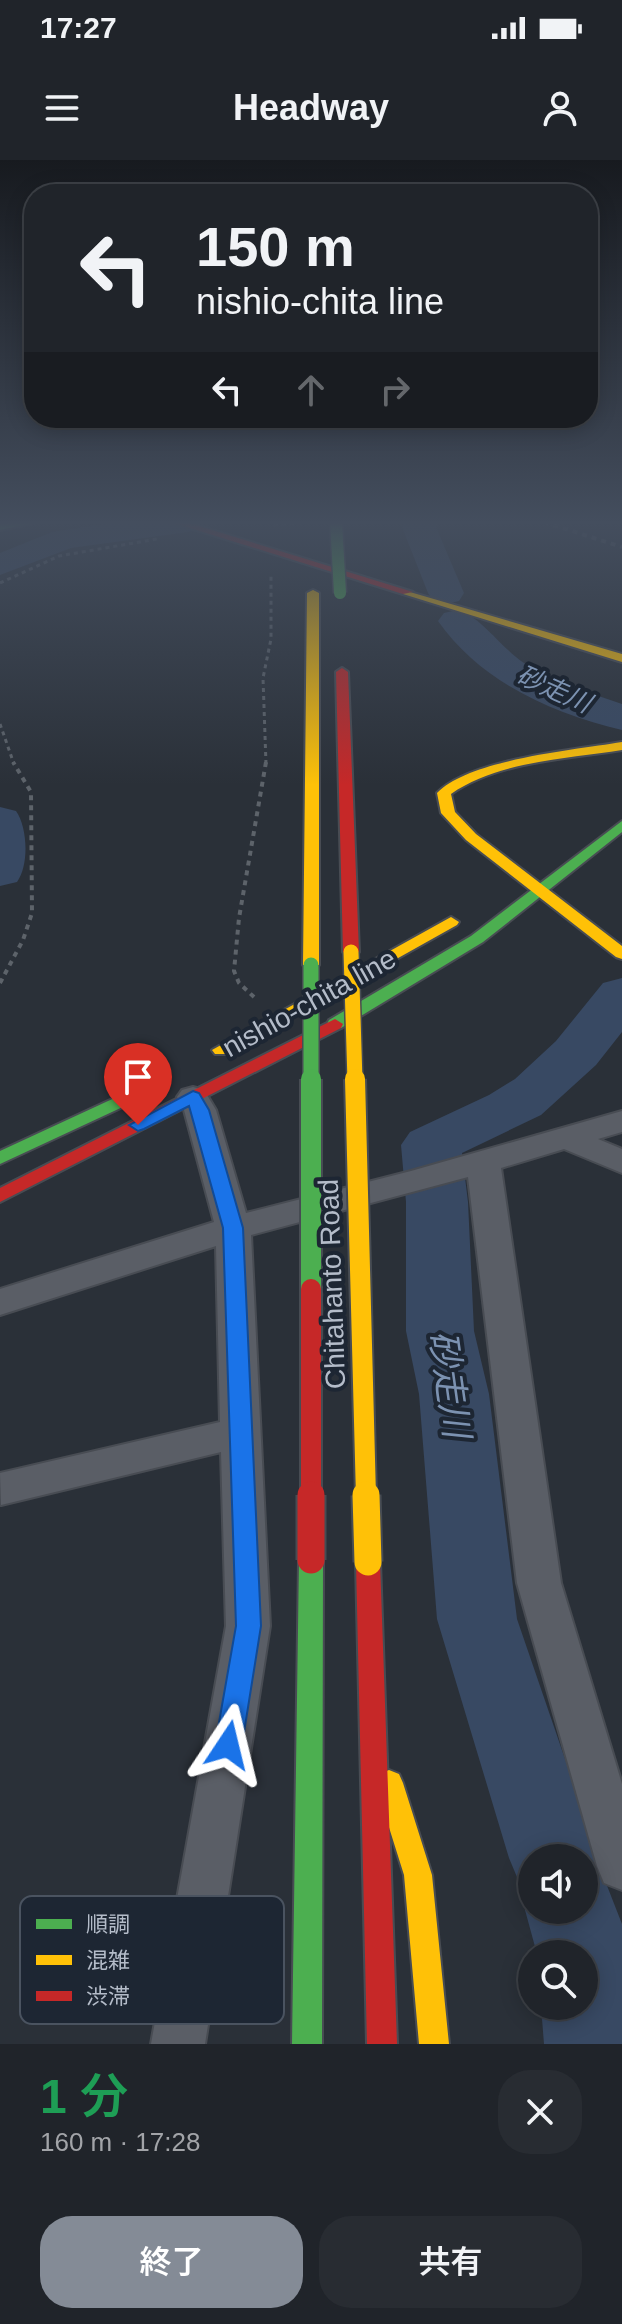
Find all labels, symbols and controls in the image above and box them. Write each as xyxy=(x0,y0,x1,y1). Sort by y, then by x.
text: 17:27 xyxy=(40,11,117,44)
icon: menu xyxy=(40,86,84,130)
icon: person xyxy=(538,86,582,130)
text: Headway xyxy=(233,87,389,128)
text: 150 m xyxy=(196,215,355,278)
icon: left xyxy=(64,216,168,320)
text: nishio-chita line xyxy=(196,281,444,322)
icon: left xyxy=(205,368,249,412)
icon: ahead xyxy=(289,368,333,412)
icon: right xyxy=(373,368,417,412)
water label: 砂走川 xyxy=(512,659,598,720)
street label: nishio-chita line xyxy=(217,943,401,1063)
pin xyxy=(104,1043,172,1125)
icon: arrive xyxy=(116,1055,160,1099)
street label: Chitahanto Road xyxy=(313,1178,351,1390)
water label: 砂走川 xyxy=(422,1328,478,1444)
position arrow xyxy=(186,1703,270,1787)
map controls xyxy=(518,1844,598,2020)
button: sound xyxy=(518,1844,598,1924)
legend xyxy=(20,1896,284,2024)
text: 順調 xyxy=(86,1912,130,1937)
button: search xyxy=(518,1940,598,2020)
text: 混雑 xyxy=(86,1948,130,1973)
text: 渋滞 xyxy=(86,1984,130,2009)
text: 1 分 xyxy=(40,2070,128,2123)
button: close xyxy=(498,2070,582,2154)
text: 160 m · 17:28 xyxy=(40,2127,200,2157)
button: 終了 xyxy=(40,2216,303,2308)
button: 共有 xyxy=(319,2216,582,2308)

